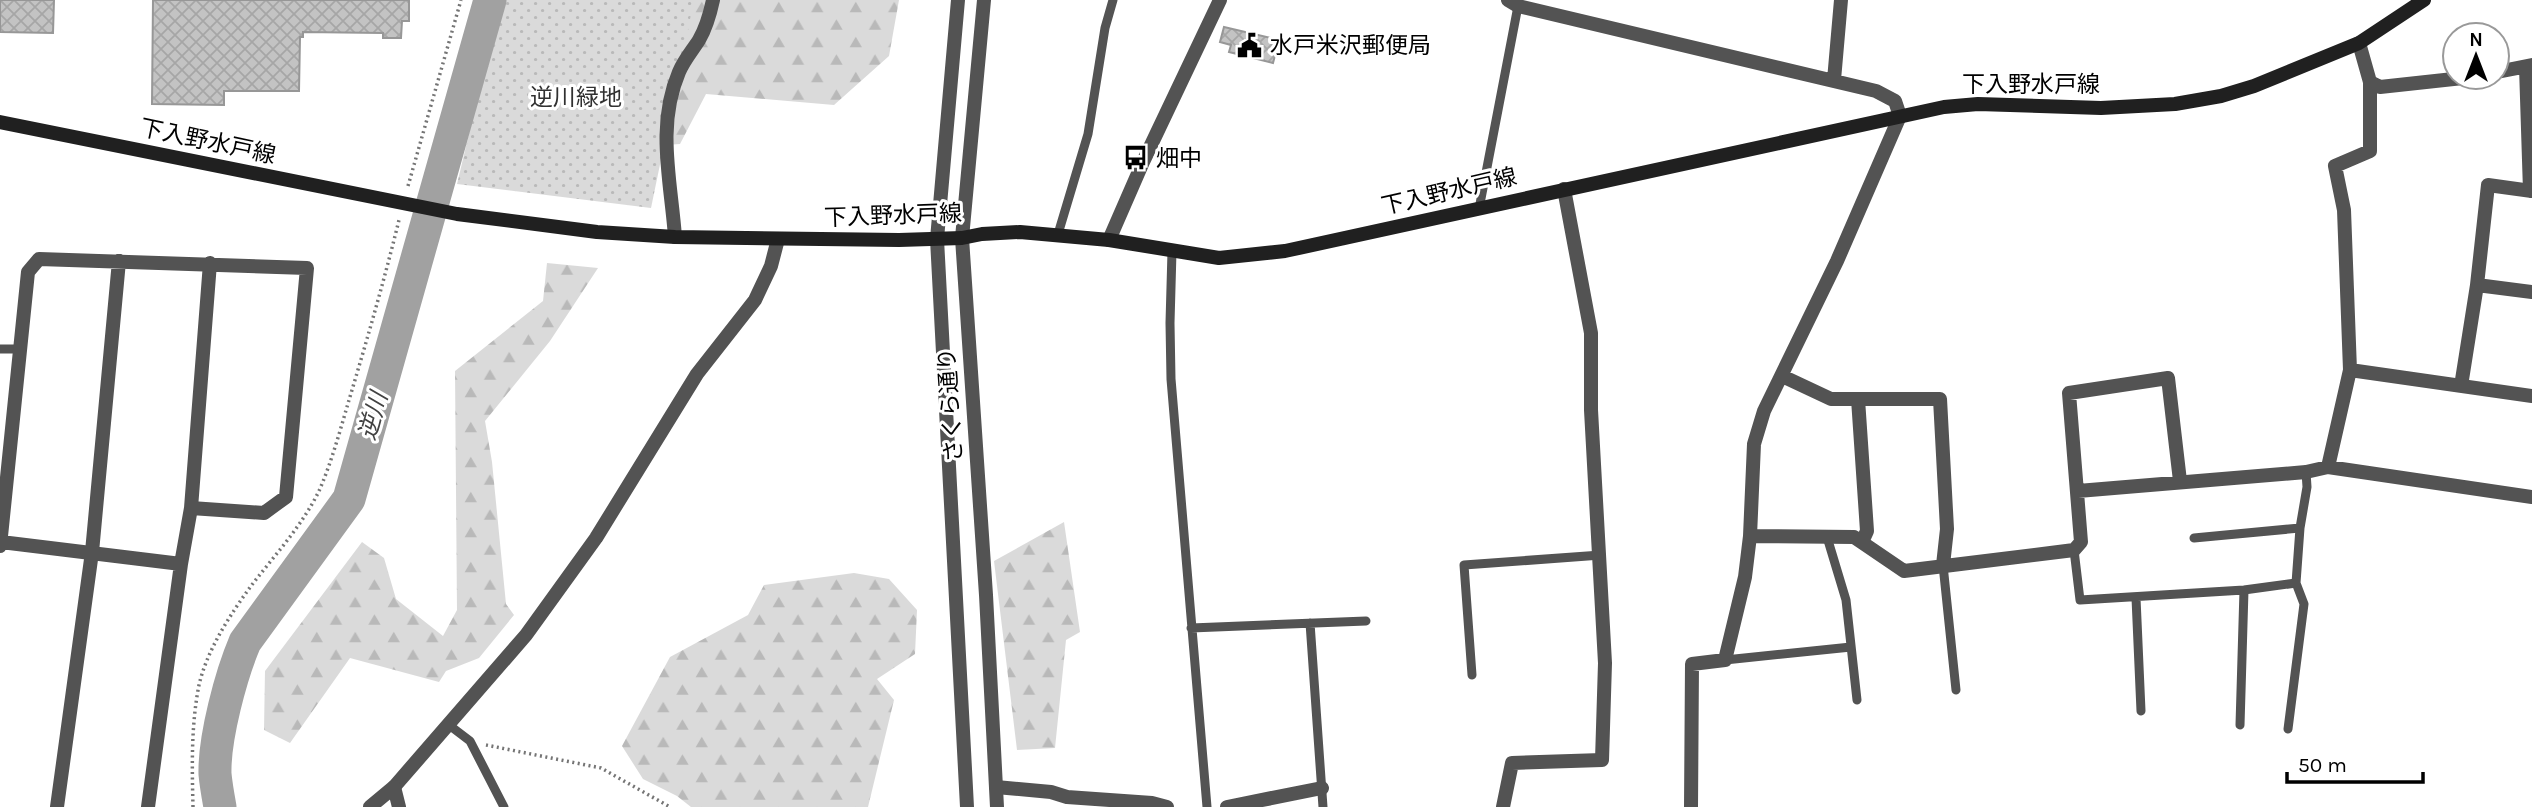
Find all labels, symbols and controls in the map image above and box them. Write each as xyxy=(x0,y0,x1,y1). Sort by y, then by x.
north arrow xyxy=(2441,21,2511,91)
text: N xyxy=(2469,29,2483,51)
public building icon: 水戸米沢郵便局 xyxy=(1236,31,1264,59)
place label: 水戸米沢郵便局 xyxy=(1270,32,1431,59)
street label: 下入野水戸線 xyxy=(1962,71,2100,98)
park label: 逆川緑地 xyxy=(530,84,622,111)
street label: 下入野水戸線 xyxy=(138,114,278,169)
bus stop icon: 畑中 xyxy=(1122,144,1150,172)
place label: 畑中 xyxy=(1156,145,1202,172)
street label: 下入野水戸線 xyxy=(1379,163,1519,220)
street label: 下入野水戸線 xyxy=(824,200,962,231)
street label: さくら通り xyxy=(933,347,968,463)
water label: 逆川 xyxy=(353,386,394,443)
scale bar xyxy=(2287,740,2424,784)
text: 50 m xyxy=(2298,753,2347,777)

